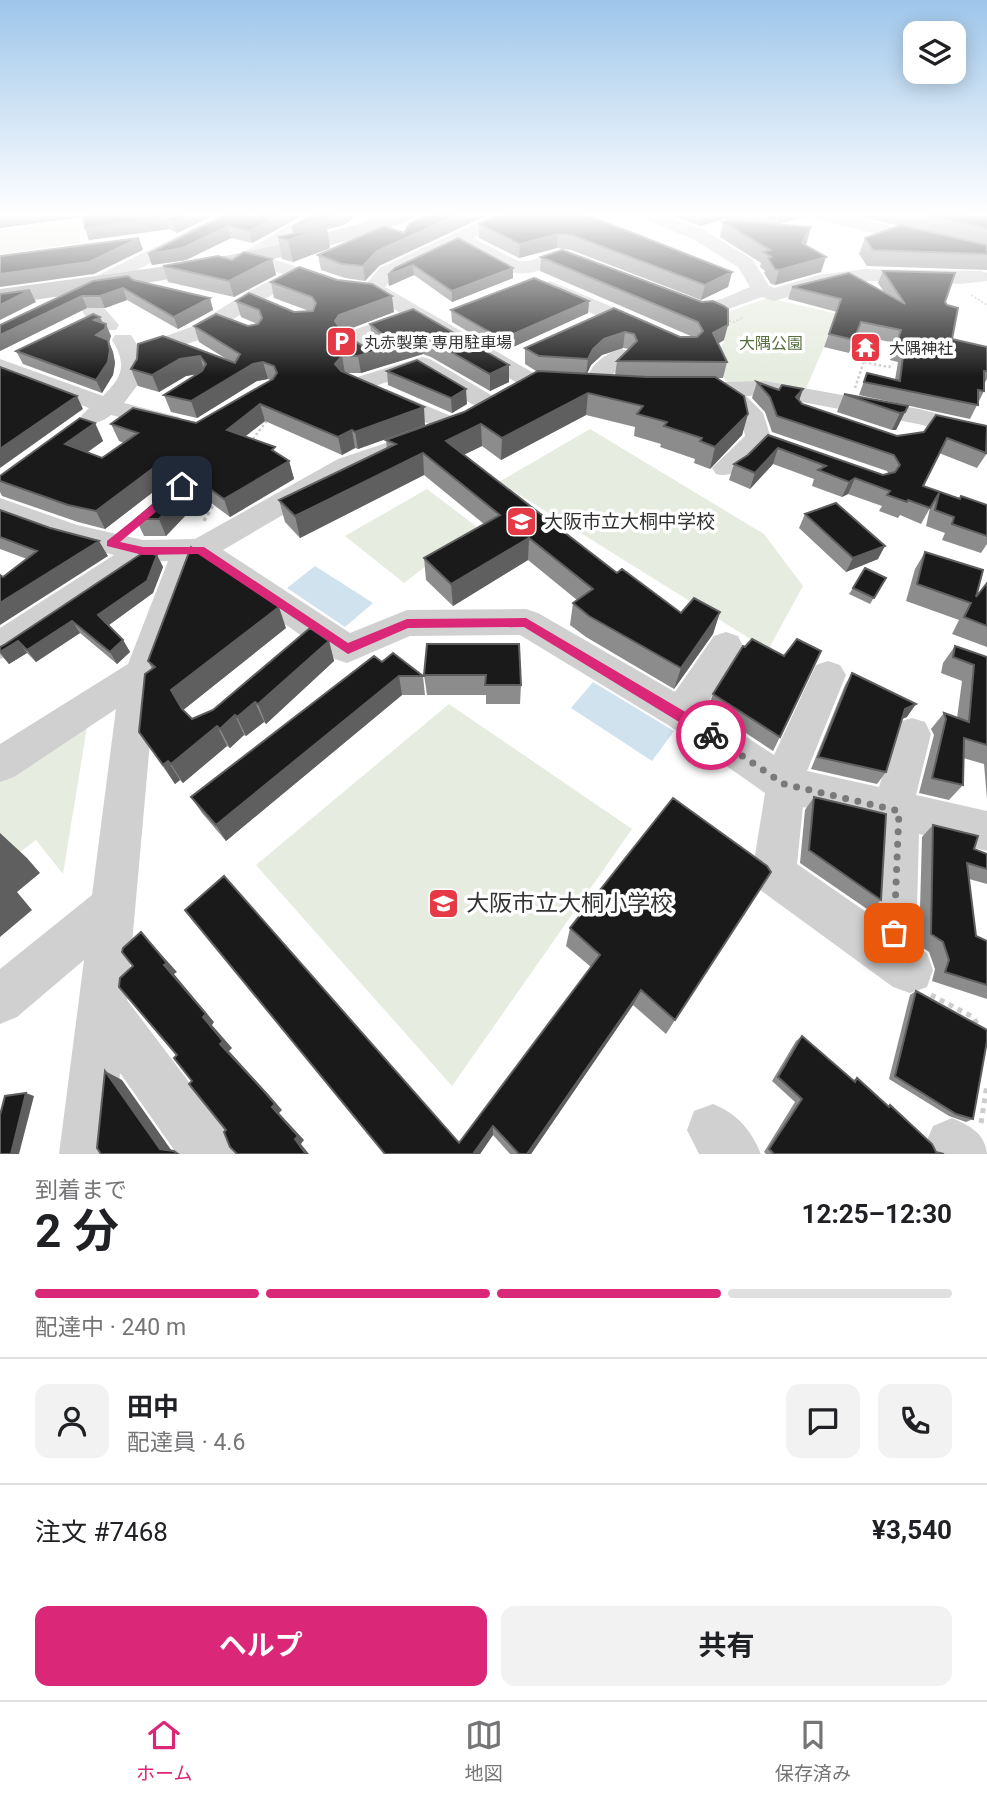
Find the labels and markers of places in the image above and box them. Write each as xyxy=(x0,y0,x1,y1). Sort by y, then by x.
parking icon: 丸赤製菓 専用駐車場 xyxy=(324,325,358,359)
temple icon: 大隅神社 xyxy=(849,331,883,365)
place label: 丸赤製菓 専用駐車場 xyxy=(364,333,512,352)
place label: 大隅神社 xyxy=(889,339,953,358)
pin xyxy=(152,456,212,516)
school or university icon: 大阪市立大桐中学校 xyxy=(504,504,538,538)
place label: 大阪市立大桐中学校 xyxy=(544,510,715,533)
school or university icon: 大阪市立大桐小学校 xyxy=(426,886,460,920)
place label: 大阪市立大桐小学校 xyxy=(466,890,673,917)
pin xyxy=(864,903,924,963)

